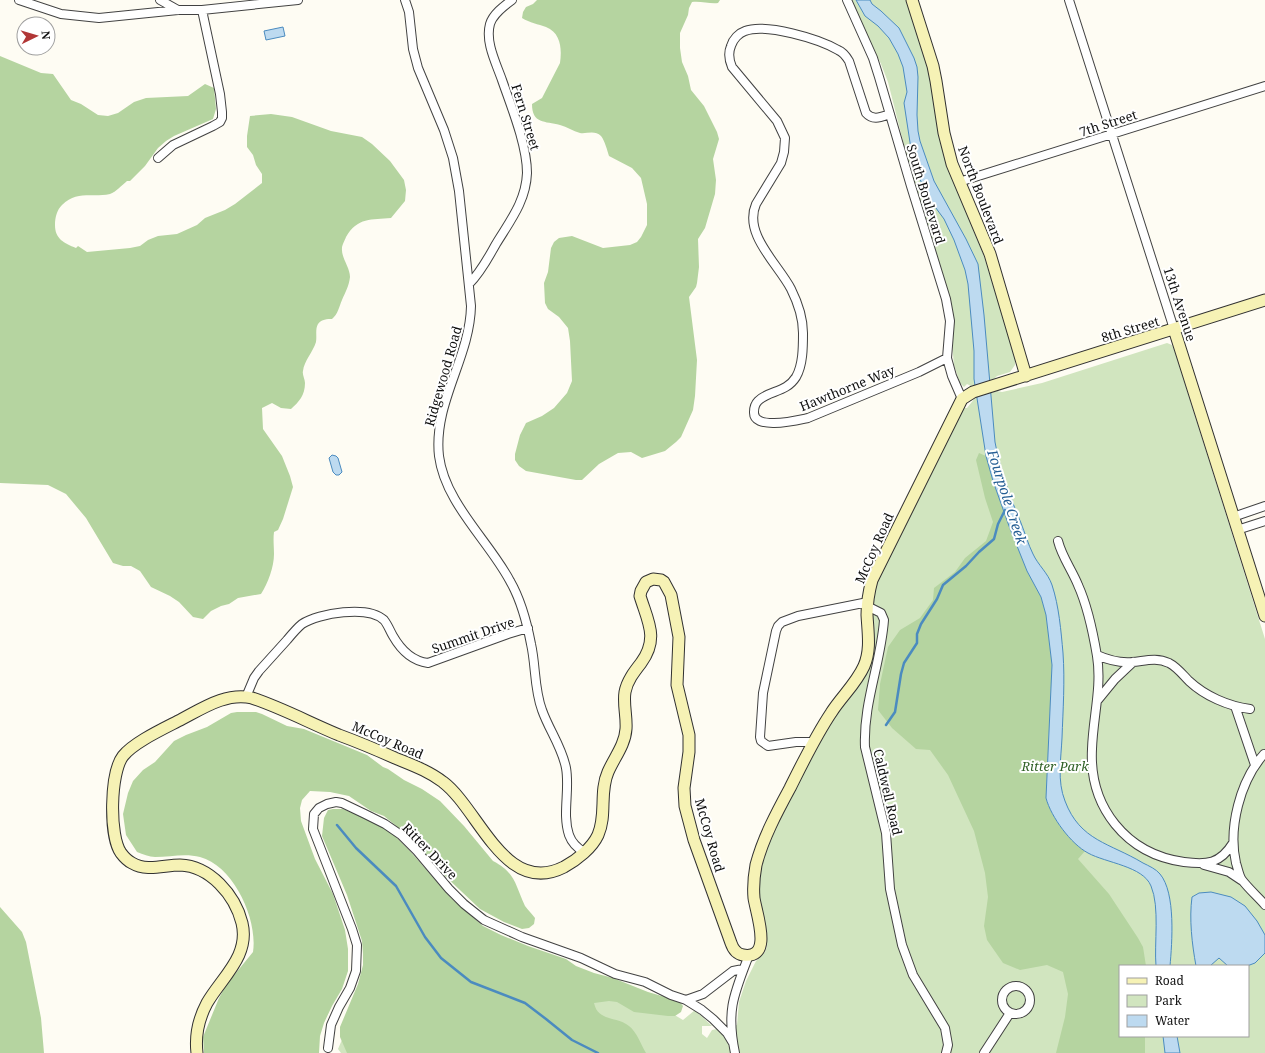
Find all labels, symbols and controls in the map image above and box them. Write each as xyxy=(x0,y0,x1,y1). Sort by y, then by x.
north arrow xyxy=(16,16,56,56)
text: N xyxy=(39,30,54,40)
street label: Fern Street xyxy=(507,82,545,153)
street label: 7th Street xyxy=(1077,105,1140,141)
street label: South Boulevard xyxy=(902,142,950,246)
street label: North Boulevard xyxy=(954,143,1008,247)
street label: 13th Avenue xyxy=(1160,264,1201,344)
street label: 8th Street xyxy=(1099,312,1162,346)
street label: Ridgewood Road xyxy=(420,324,466,428)
street label: Hawthorne Way xyxy=(797,360,898,415)
water label: Fourpole Creek xyxy=(983,446,1032,548)
street label: McCoy Road xyxy=(850,510,898,586)
street label: Summit Drive xyxy=(429,612,517,658)
street label: McCoy Road xyxy=(350,717,426,763)
street label: Caldwell Road xyxy=(869,747,907,837)
park label: Ritter Park xyxy=(1020,757,1089,775)
street label: McCoy Road xyxy=(691,796,729,874)
street label: Ritter Drive xyxy=(398,819,462,883)
legend xyxy=(1119,965,1249,1037)
text: Road xyxy=(1155,972,1185,989)
text: Park xyxy=(1155,992,1183,1009)
text: Water xyxy=(1155,1012,1190,1029)

